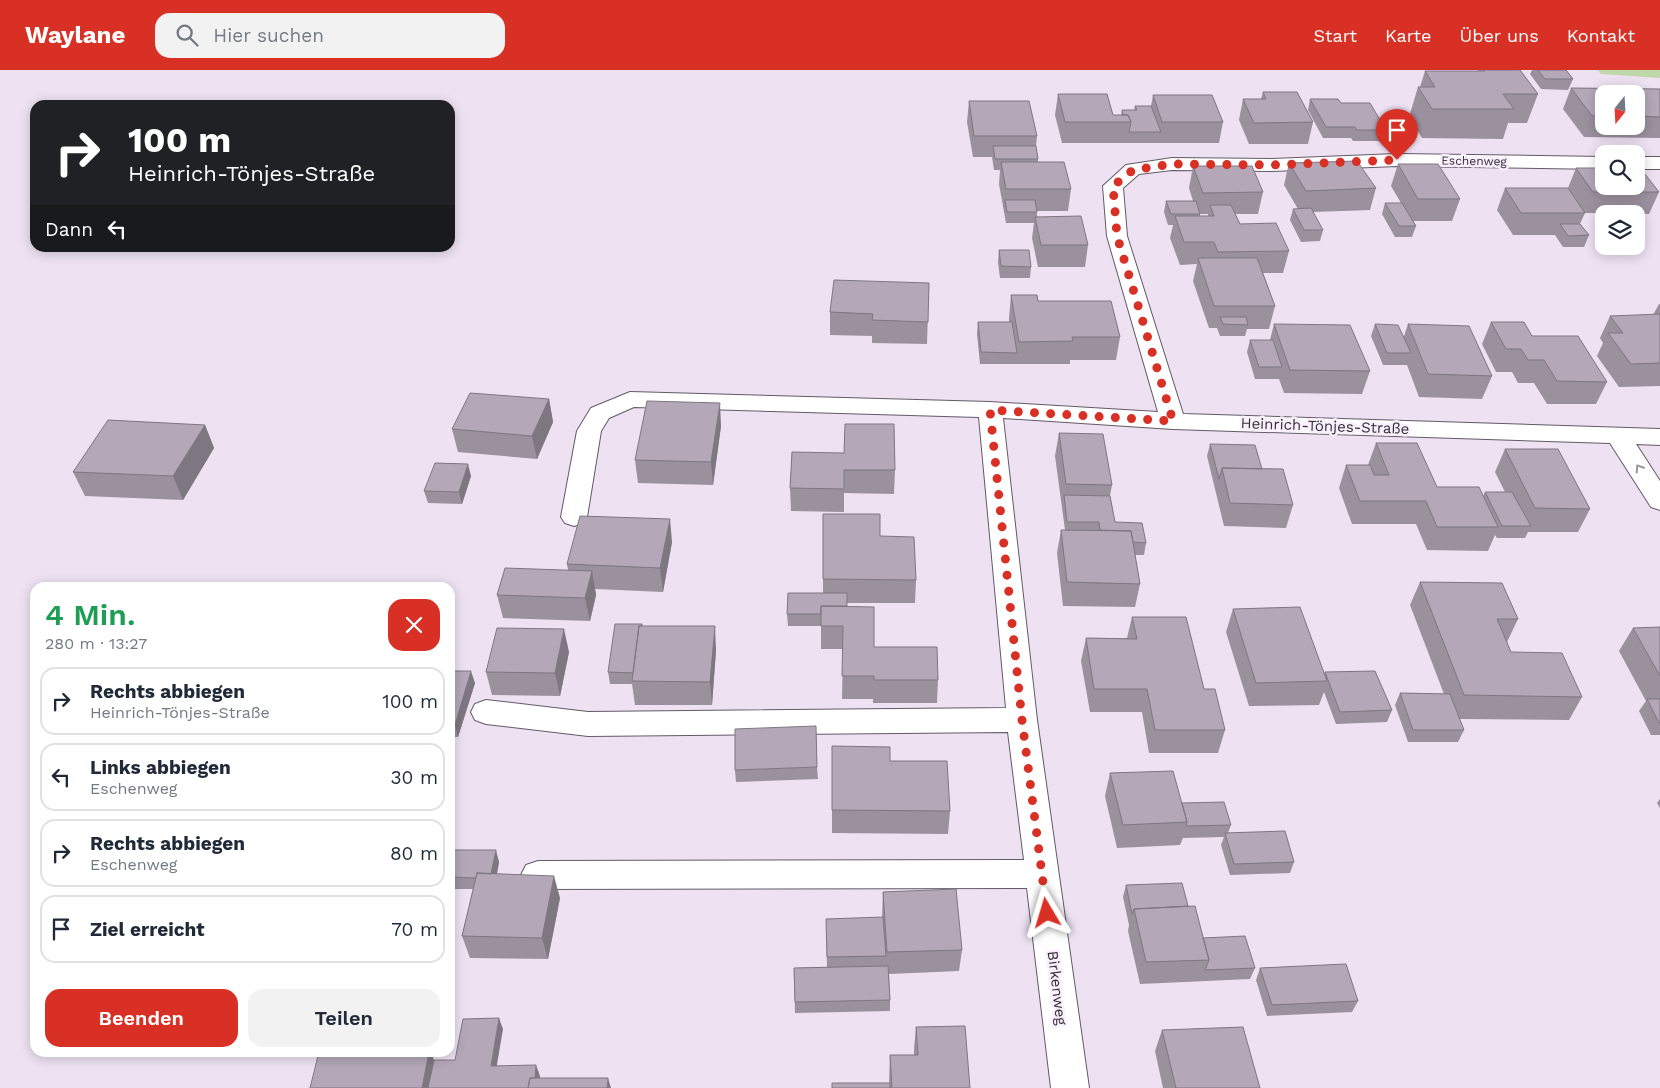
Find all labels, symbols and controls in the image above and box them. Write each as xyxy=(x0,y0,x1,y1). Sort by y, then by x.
search box xyxy=(155,13,505,58)
text: Waylane xyxy=(25,21,125,49)
icon: search xyxy=(173,21,201,49)
text: Hier suchen xyxy=(213,24,324,47)
text: Start xyxy=(1313,25,1357,46)
text: Karte xyxy=(1385,25,1432,46)
text: Über uns xyxy=(1460,25,1539,46)
text: Kontakt xyxy=(1567,25,1635,46)
north arrow xyxy=(1595,85,1645,135)
map controls xyxy=(1595,85,1645,255)
pin xyxy=(1376,109,1418,160)
icon: arrive xyxy=(1383,116,1411,144)
text: 100 m xyxy=(128,119,231,161)
icon: right xyxy=(45,120,110,185)
button: search xyxy=(1595,145,1645,195)
street label: Eschenweg xyxy=(1441,153,1507,169)
text: Heinrich-Tönjes-Straße xyxy=(128,161,375,186)
button: layers xyxy=(1595,205,1645,255)
icon: left xyxy=(103,215,131,243)
text: Dann xyxy=(45,218,93,241)
street label: Heinrich-Tönjes-Straße xyxy=(1240,414,1410,438)
one-way arrow xyxy=(1636,465,1645,474)
text: 4 Min. xyxy=(45,597,135,632)
button: close xyxy=(388,599,440,651)
text: 280 m · 13:27 xyxy=(45,634,147,653)
text: Rechts abbiegen xyxy=(90,680,245,703)
icon: right xyxy=(47,687,75,715)
text: 100 m xyxy=(382,690,438,713)
text: Heinrich-Tönjes-Straße xyxy=(90,703,270,722)
text: Links abbiegen xyxy=(90,756,231,779)
icon: left xyxy=(47,763,75,791)
text: 30 m xyxy=(391,766,438,789)
text: Eschenweg xyxy=(90,779,177,798)
text: Rechts abbiegen xyxy=(90,832,245,855)
icon: right xyxy=(47,839,75,867)
text: 80 m xyxy=(390,842,438,865)
text: Eschenweg xyxy=(90,855,177,874)
position arrow xyxy=(1020,886,1072,938)
icon: arrive xyxy=(47,915,75,943)
text: Ziel erreicht xyxy=(90,918,205,941)
text: 70 m xyxy=(391,918,438,941)
street label: Birkenweg xyxy=(1044,950,1070,1026)
button: Beenden xyxy=(45,989,238,1047)
button: Teilen xyxy=(248,989,440,1047)

